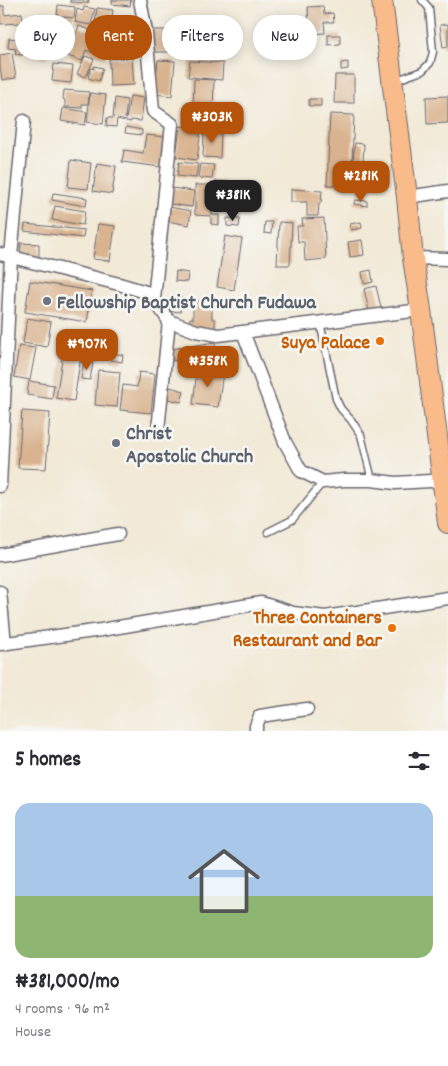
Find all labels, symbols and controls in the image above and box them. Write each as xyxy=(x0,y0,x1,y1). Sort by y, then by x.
chip: Buy xyxy=(15,15,75,60)
chip: Rent xyxy=(85,15,152,60)
chip: Filters xyxy=(162,15,243,60)
chip: New xyxy=(253,15,317,60)
pin: ₦303K xyxy=(177,102,247,144)
text: ₦303K xyxy=(192,106,232,129)
pin: ₦281K xyxy=(326,160,396,203)
text: ₦281K xyxy=(344,165,378,188)
pin: ₦381K xyxy=(198,180,268,222)
text: ₦381K xyxy=(216,184,250,207)
place label: Fellowship Baptist Church Fudawa xyxy=(57,290,317,318)
marker: Fellowship Baptist Church Fudawa xyxy=(41,295,53,307)
pin: ₦907K xyxy=(52,328,122,371)
place label: Suya Palace xyxy=(281,330,370,358)
text: ₦907K xyxy=(67,333,107,356)
marker: Suya Palace xyxy=(374,335,386,347)
pin: ₦358K xyxy=(173,346,243,388)
text: ₦358K xyxy=(189,350,227,373)
place label: Christ Apostolic Church xyxy=(126,421,253,472)
marker: Christ Apostolic Church xyxy=(110,437,122,449)
place label: Three Containers Restaurant and Bar xyxy=(233,605,383,656)
marker: Three Containers Restaurant and Bar xyxy=(386,622,398,634)
text: 5 homes xyxy=(15,746,81,776)
icon: filters xyxy=(405,747,433,775)
icon: home xyxy=(179,836,269,926)
text: ₦381,000/mo xyxy=(15,968,119,998)
text: 4 rooms · 96 m² xyxy=(15,998,110,1021)
text: House xyxy=(15,1021,51,1044)

